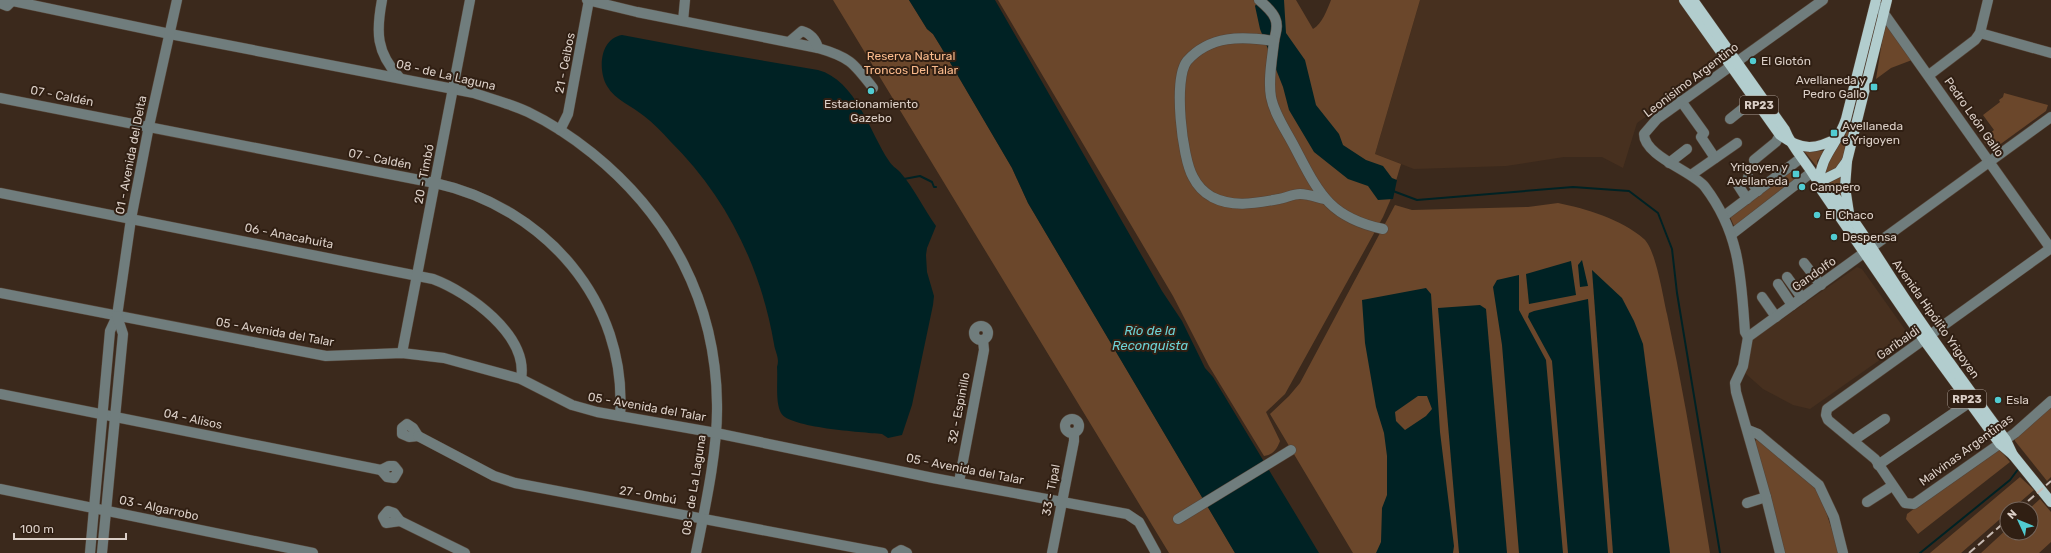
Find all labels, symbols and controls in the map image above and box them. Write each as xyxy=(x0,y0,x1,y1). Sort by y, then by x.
street label: 21 - Ceibos xyxy=(552,31,578,95)
street label: Leonisimo Argentino xyxy=(1641,40,1741,120)
park label: Reserva Natural Troncos Del Talar xyxy=(864,49,959,77)
place label: El Glotón xyxy=(1761,54,1811,68)
marker: El Glotón xyxy=(1748,56,1758,66)
street label: 08 - de La Laguna xyxy=(395,57,497,93)
place label: Avellaneda y Pedro Gallo xyxy=(1796,73,1866,101)
street label: Pedro León Gallo xyxy=(1941,75,2007,159)
marker: Avellaneda y Pedro Gallo xyxy=(1869,82,1879,92)
street label: 07 - Caldén xyxy=(29,83,95,109)
marker: Estacionamiento Gazebo xyxy=(866,86,876,96)
street label: 01 - Avenida del Delta xyxy=(113,94,149,216)
road number: RP23 xyxy=(1740,96,1778,114)
place label: Estacionamiento Gazebo xyxy=(824,97,918,125)
place label: Avellaneda e Yrigoyen xyxy=(1842,119,1903,147)
marker: Avellaneda e Yrigoyen xyxy=(1829,128,1839,138)
street label: 20 - Timbó xyxy=(411,143,437,205)
street label: 07 - Caldén xyxy=(347,146,413,172)
place label: Yrigoyen y Avellaneda xyxy=(1727,160,1788,188)
marker: Yrigoyen y Avellaneda xyxy=(1791,169,1801,179)
place label: Campero xyxy=(1810,180,1861,194)
marker: Campero xyxy=(1797,182,1807,192)
place label: El Chaco xyxy=(1825,208,1874,222)
marker: El Chaco xyxy=(1812,210,1822,220)
street label: 06 - Anacahuita xyxy=(243,221,335,251)
place label: Despensa xyxy=(1842,230,1897,244)
marker: Despensa xyxy=(1829,232,1839,242)
street label: Gandolfo xyxy=(1789,254,1839,294)
street label: Avenida Hipólito Yrigoyen xyxy=(1890,257,1982,381)
street label: 05 - Avenida del Talar xyxy=(215,315,336,349)
water label: Río de la Reconquista xyxy=(1112,323,1188,353)
street label: Garibaldi xyxy=(1874,323,1922,363)
street label: 32 - Espinillo xyxy=(945,371,973,445)
street label: 05 - Avenida del Talar xyxy=(587,390,708,424)
road number: RP23 xyxy=(1948,390,1986,408)
place label: Esla xyxy=(2006,393,2029,407)
marker: Esla xyxy=(1993,395,2003,405)
street label: 04 - Alisos xyxy=(162,406,224,432)
street label: Malvinas Argentinas xyxy=(1916,411,2016,489)
street label: 08 - de La Laguna xyxy=(679,434,709,536)
street label: 05 - Avenida del Talar xyxy=(905,451,1026,487)
street label: 33 - Tipal xyxy=(1039,463,1063,517)
street label: 27 - Ombú xyxy=(618,483,678,507)
street label: 03 - Algarrobo xyxy=(118,493,200,523)
north arrow xyxy=(1999,501,2039,541)
text: N xyxy=(2005,507,2020,522)
scale bar xyxy=(14,515,126,541)
text: 100 m xyxy=(20,522,54,536)

